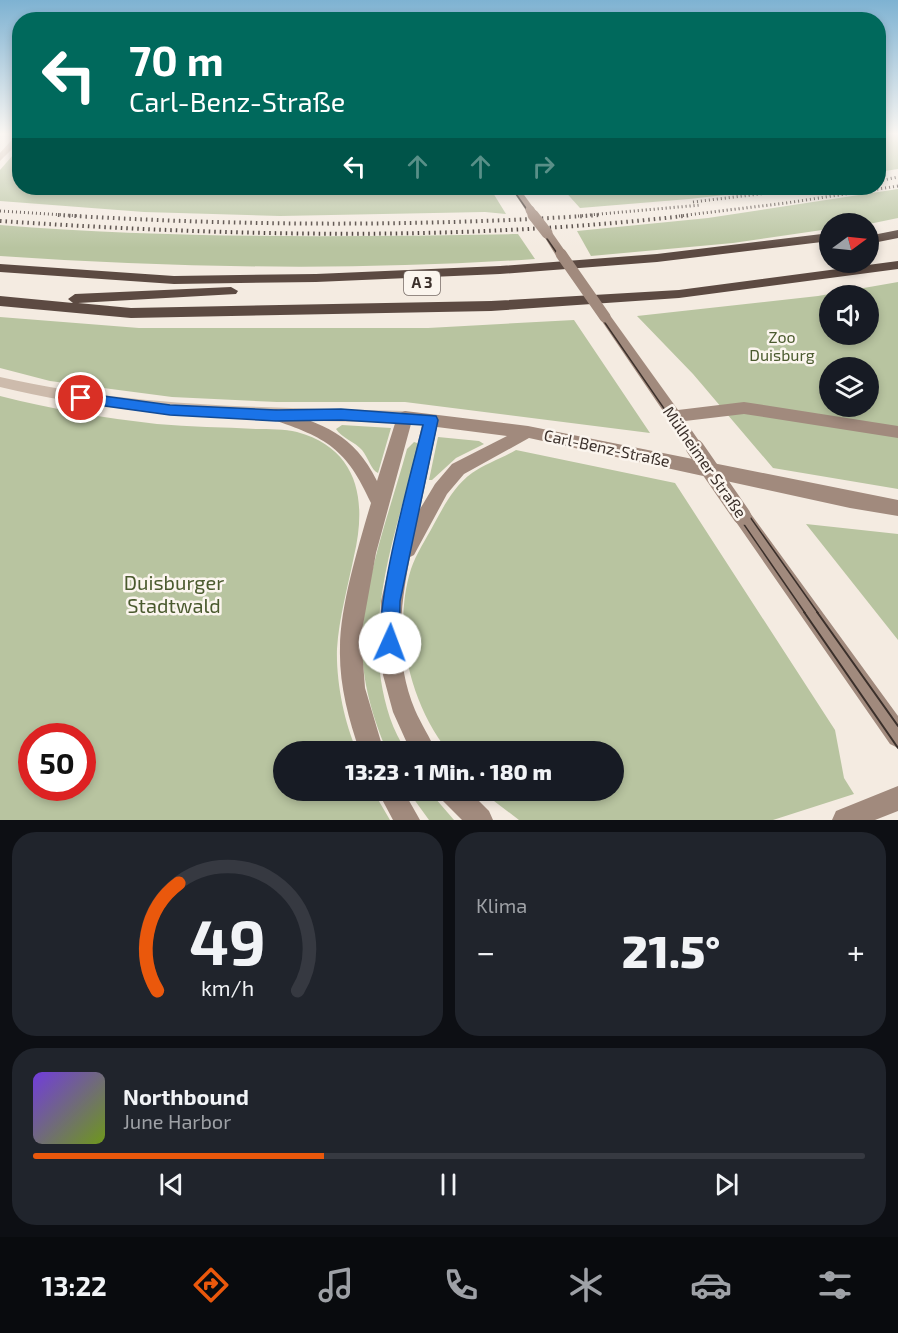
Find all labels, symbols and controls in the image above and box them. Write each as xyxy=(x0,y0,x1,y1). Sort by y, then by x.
text: 70 m xyxy=(129,34,224,84)
icon: left xyxy=(30,36,108,114)
text: Carl-Benz-Straße xyxy=(129,85,345,117)
icon: left xyxy=(338,150,371,183)
icon: ahead xyxy=(401,150,434,183)
icon: ahead xyxy=(464,150,497,183)
icon: right xyxy=(527,150,560,183)
north arrow xyxy=(819,213,879,273)
map controls xyxy=(819,213,879,417)
road number: A 3 xyxy=(404,271,440,295)
button: sound xyxy=(819,285,879,345)
park label: Zoo Duisburg xyxy=(749,327,815,364)
button: layers xyxy=(819,357,879,417)
pin xyxy=(55,372,106,423)
icon: arrive xyxy=(64,381,97,414)
street label: Mülheimer Straße xyxy=(660,402,751,521)
street label: Carl-Benz-Straße xyxy=(542,425,672,470)
park label: Duisburger Stadtwald xyxy=(124,570,224,617)
position arrow xyxy=(358,611,422,675)
speed limit sign: 50 xyxy=(18,723,96,801)
text: 13:23 · 1 Min. · 180 m xyxy=(345,758,552,784)
text: Klima xyxy=(476,893,527,917)
text: 49 xyxy=(189,903,266,978)
text: 21.5° xyxy=(622,923,720,977)
text: − xyxy=(476,931,495,971)
text: + xyxy=(847,931,865,971)
text: km/h xyxy=(201,975,254,1000)
text: Northbound xyxy=(123,1083,249,1109)
text: June Harbor xyxy=(123,1109,231,1133)
icon: previous xyxy=(155,1168,188,1201)
icon: pause xyxy=(432,1168,465,1201)
icon: next xyxy=(710,1168,743,1201)
icon: directions xyxy=(190,1264,232,1306)
icon: music xyxy=(315,1264,357,1306)
icon: phone xyxy=(440,1264,482,1306)
icon: climate xyxy=(565,1264,607,1306)
icon: car xyxy=(690,1264,732,1306)
icon: filters xyxy=(814,1264,856,1306)
text: 13:22 xyxy=(41,1269,107,1301)

